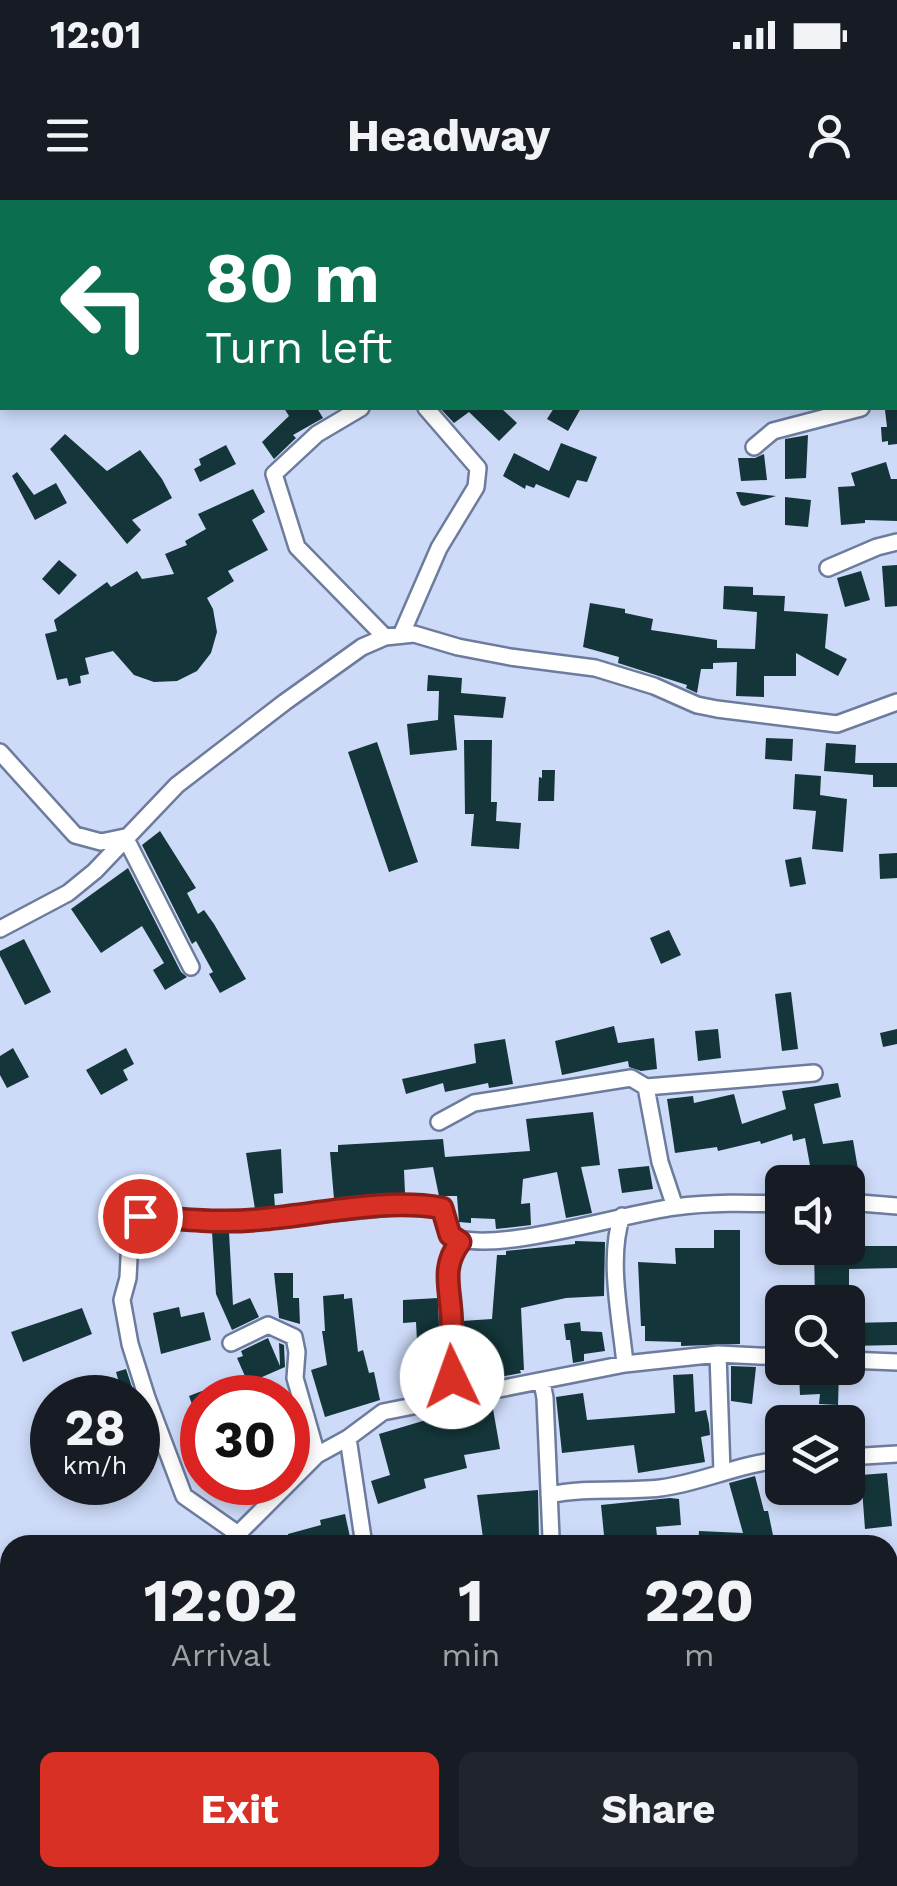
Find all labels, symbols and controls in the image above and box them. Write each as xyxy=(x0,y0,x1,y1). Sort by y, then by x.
text: 12:01 xyxy=(50,13,141,57)
icon: menu xyxy=(40,108,95,163)
icon: person xyxy=(802,108,857,163)
text: Headway xyxy=(347,109,550,162)
text: 80 m xyxy=(205,237,380,319)
icon: left xyxy=(40,240,170,370)
text: Turn left xyxy=(205,321,392,374)
map controls xyxy=(765,1165,865,1505)
button: sound xyxy=(765,1165,865,1265)
pin xyxy=(98,1174,183,1259)
icon: arrive xyxy=(113,1189,168,1244)
button: search xyxy=(765,1285,865,1385)
position arrow xyxy=(400,1325,504,1429)
speed limit sign: 30 xyxy=(180,1375,310,1505)
text: 28 xyxy=(64,1398,126,1457)
button: layers xyxy=(765,1405,865,1505)
text: km/h xyxy=(63,1451,127,1480)
text: 12:02 xyxy=(144,1565,298,1636)
text: 1 xyxy=(458,1565,484,1636)
text: 220 xyxy=(644,1565,754,1636)
text: Arrival xyxy=(171,1636,271,1674)
text: min xyxy=(442,1636,500,1674)
text: m xyxy=(684,1636,714,1674)
button: Exit xyxy=(40,1752,439,1867)
button: Share xyxy=(459,1752,858,1867)

